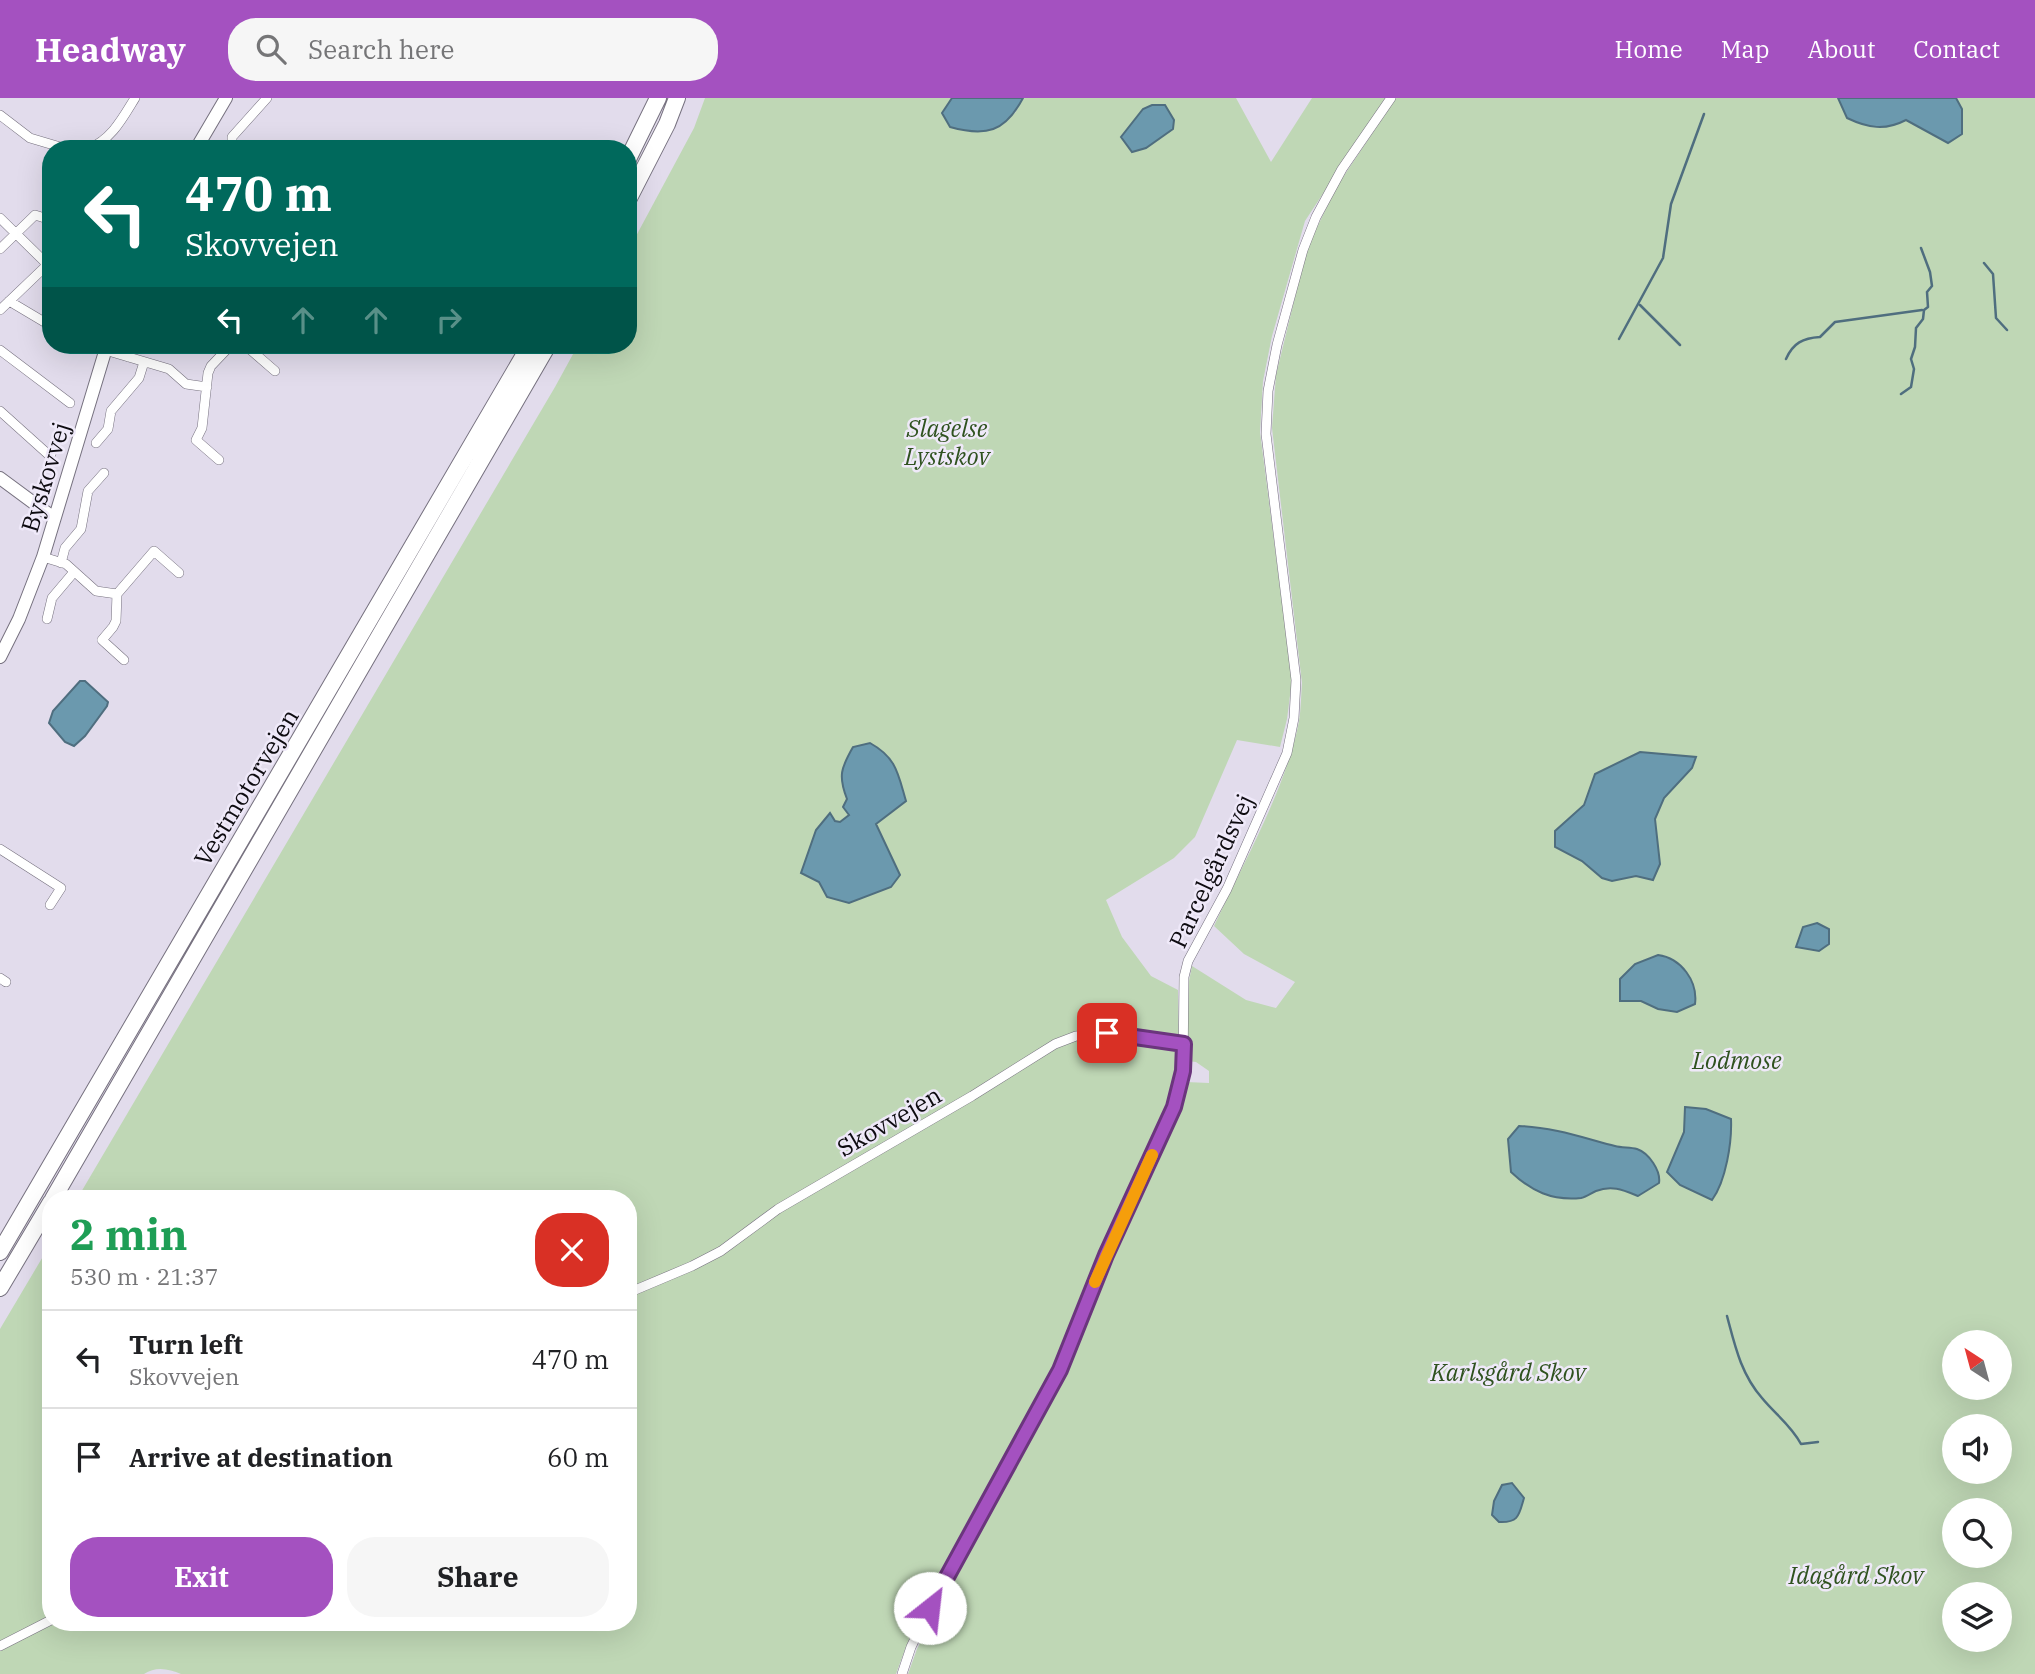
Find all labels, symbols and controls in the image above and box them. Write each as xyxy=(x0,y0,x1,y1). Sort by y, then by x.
search box xyxy=(228,18,718,81)
text: Headway xyxy=(35,28,186,71)
icon: search xyxy=(252,30,290,68)
text: Search here xyxy=(308,32,454,66)
text: Home xyxy=(1615,33,1683,65)
text: Map xyxy=(1721,33,1769,65)
text: About xyxy=(1807,33,1875,65)
text: Contact xyxy=(1913,33,2000,65)
text: 470 m xyxy=(185,161,332,224)
icon: left xyxy=(70,168,161,259)
text: Skovvejen xyxy=(185,223,339,265)
icon: left xyxy=(211,301,249,339)
icon: ahead xyxy=(284,301,322,339)
icon: ahead xyxy=(357,301,395,339)
icon: right xyxy=(430,301,468,339)
park label: Slagelse Lystskov xyxy=(904,412,992,472)
street label: Byskovvej xyxy=(13,418,77,536)
street label: Vestmotorvejen xyxy=(186,702,306,872)
street label: Parcelgårdsvej xyxy=(1161,789,1261,953)
pin xyxy=(1077,1003,1137,1063)
icon: arrive xyxy=(1088,1014,1126,1052)
park label: Lodmose xyxy=(1691,1044,1782,1076)
street label: Skovvejen xyxy=(831,1078,947,1164)
text: 2 min xyxy=(70,1207,188,1262)
button: close xyxy=(535,1213,609,1287)
text: 530 m · 21:37 xyxy=(70,1261,219,1291)
text: Turn left xyxy=(129,1327,243,1361)
north arrow xyxy=(1942,1330,2012,1400)
map controls xyxy=(1942,1330,2012,1652)
icon: left xyxy=(70,1340,108,1378)
text: 470 m xyxy=(531,1342,609,1376)
park label: Karlsgård Skov xyxy=(1430,1356,1588,1388)
text: Skovvejen xyxy=(129,1361,239,1391)
button: sound xyxy=(1942,1414,2012,1484)
icon: arrive xyxy=(70,1438,108,1476)
text: Arrive at destination xyxy=(129,1440,393,1474)
text: 60 m xyxy=(547,1440,609,1474)
button: search xyxy=(1942,1498,2012,1568)
button: Exit xyxy=(70,1537,333,1617)
button: Share xyxy=(347,1537,609,1617)
park label: Idagård Skov xyxy=(1788,1559,1925,1591)
position arrow xyxy=(893,1571,967,1645)
button: layers xyxy=(1942,1582,2012,1652)

